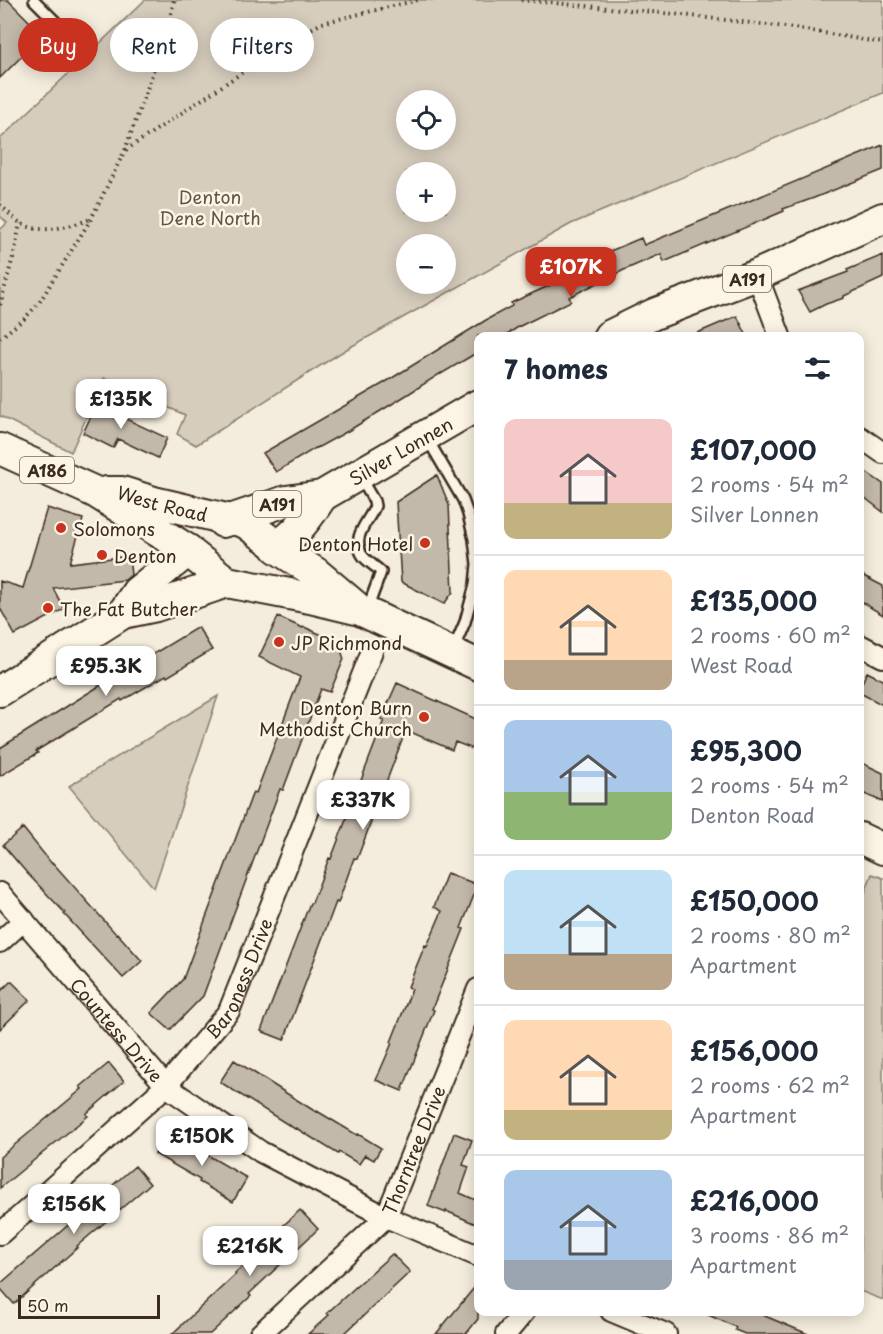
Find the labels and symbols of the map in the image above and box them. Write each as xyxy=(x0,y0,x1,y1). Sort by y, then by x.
park label: Denton Dene North xyxy=(159,183,261,231)
pin: £107K xyxy=(529,247,613,298)
road number: A191 xyxy=(723,266,771,292)
pin: £135K xyxy=(79,379,163,430)
street label: Silver Lonnen xyxy=(343,409,457,491)
road number: A186 xyxy=(20,457,74,483)
street label: West Road xyxy=(114,478,210,528)
road number: A191 xyxy=(253,491,301,517)
place label: Solomons xyxy=(73,515,155,542)
marker: Solomons xyxy=(54,521,68,535)
place label: Denton Hotel xyxy=(298,530,413,557)
marker: Denton Hotel xyxy=(418,536,432,550)
place label: Denton xyxy=(114,542,177,569)
marker: Denton xyxy=(95,548,109,562)
place label: The Fat Butcher xyxy=(60,595,198,622)
marker: The Fat Butcher xyxy=(41,601,55,615)
place label: JP Richmond xyxy=(291,629,402,656)
marker: JP Richmond xyxy=(272,635,286,649)
pin: £95.3K xyxy=(57,646,155,697)
place label: Denton Burn Methodist Church xyxy=(259,694,412,742)
marker: Denton Burn Methodist Church xyxy=(417,710,431,724)
pin: £337K xyxy=(321,780,405,831)
street label: Baroness Drive xyxy=(198,914,278,1044)
street label: Countess Drive xyxy=(65,971,170,1088)
street label: Thorntree Drive xyxy=(375,1081,451,1219)
pin: £150K xyxy=(160,1116,244,1167)
pin: £156K xyxy=(32,1184,116,1235)
pin: £216K xyxy=(208,1226,292,1277)
scale bar xyxy=(18,1292,160,1320)

